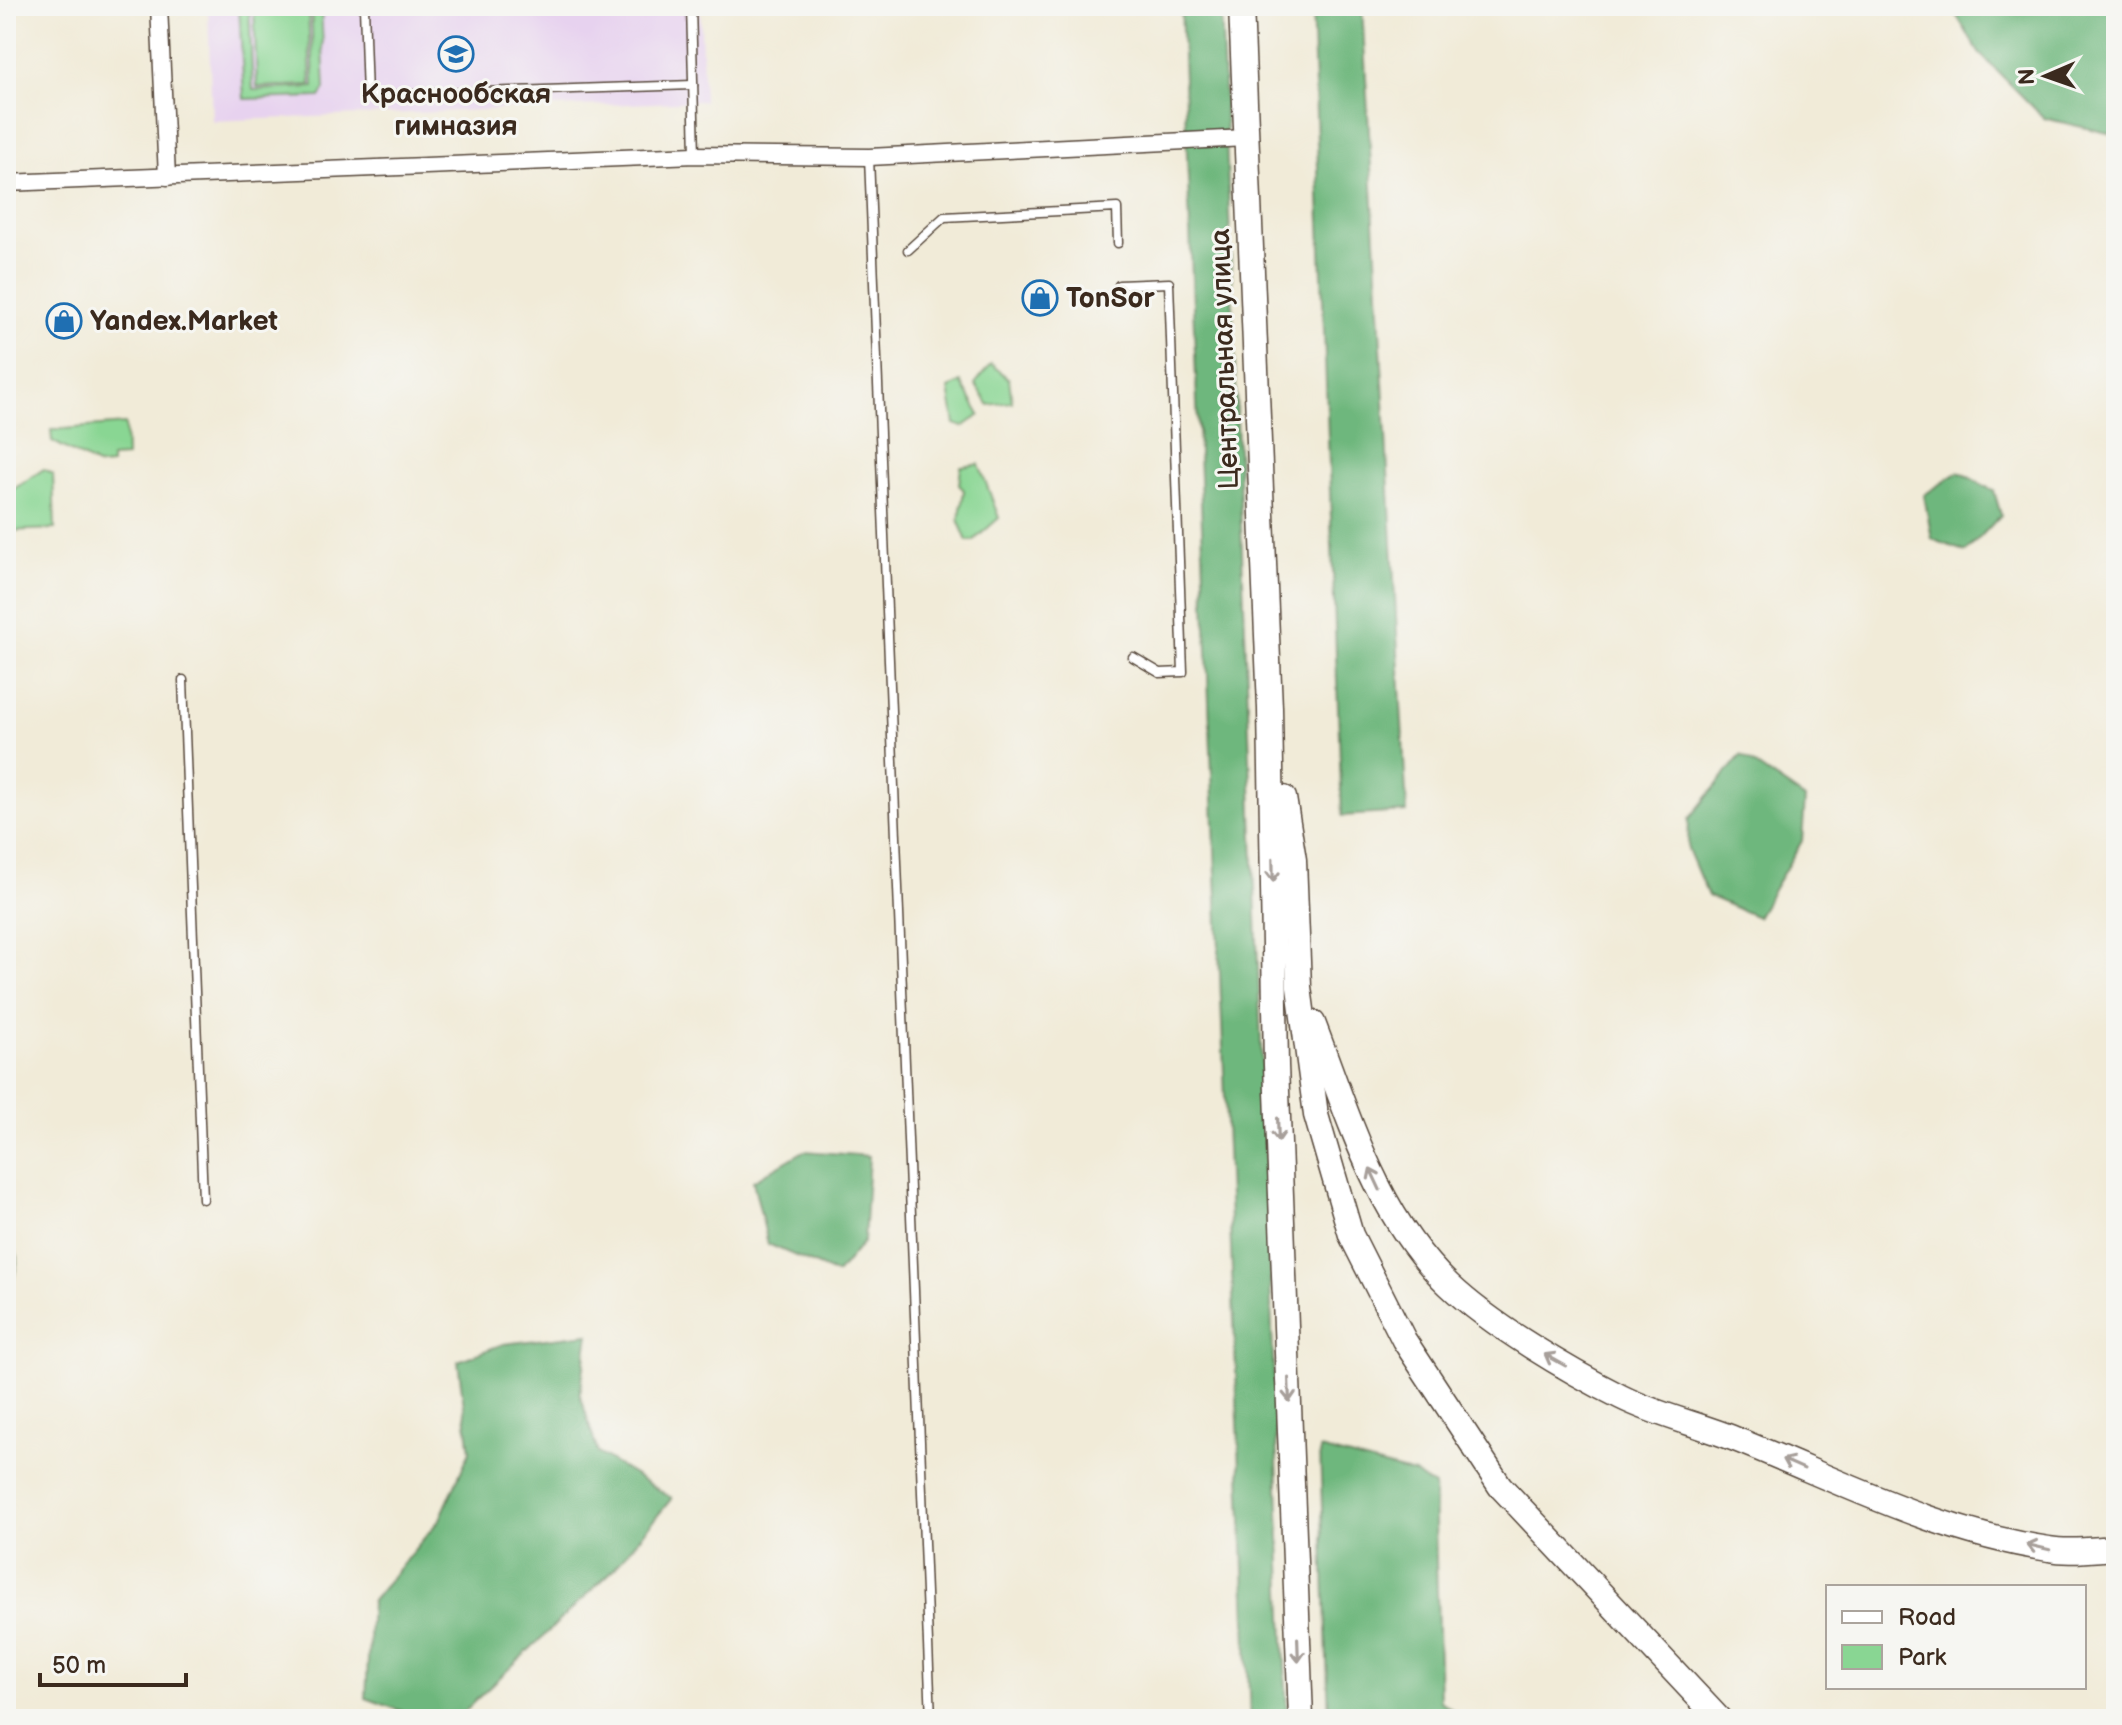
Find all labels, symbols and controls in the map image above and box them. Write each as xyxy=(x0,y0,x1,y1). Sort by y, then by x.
school or university icon: Краснообская гимназия xyxy=(437,35,475,73)
north arrow xyxy=(2006,36,2086,116)
text: N xyxy=(2014,68,2041,85)
place label: Краснообская гимназия xyxy=(361,78,551,143)
street label: Центральная улица xyxy=(1204,228,1246,490)
shop icon: TonSor xyxy=(1021,279,1059,317)
place label: TonSor xyxy=(1066,282,1155,315)
shop icon: Yandex.Market xyxy=(45,302,83,340)
place label: Yandex.Market xyxy=(90,305,278,338)
one-way arrow xyxy=(1265,856,1281,883)
one-way arrow xyxy=(1271,1116,1286,1143)
one-way arrow xyxy=(1367,1167,1382,1191)
one-way arrow xyxy=(1544,1351,1567,1367)
one-way arrow xyxy=(1281,1376,1296,1403)
one-way arrow xyxy=(1781,1456,1805,1471)
one-way arrow xyxy=(2026,1538,2052,1553)
legend xyxy=(1826,1585,2086,1689)
text: Road xyxy=(1898,1603,1956,1632)
one-way arrow xyxy=(1291,1636,1306,1663)
scale bar xyxy=(40,1637,186,1687)
text: Park xyxy=(1898,1643,1946,1672)
text: 50 m xyxy=(52,1651,106,1680)

